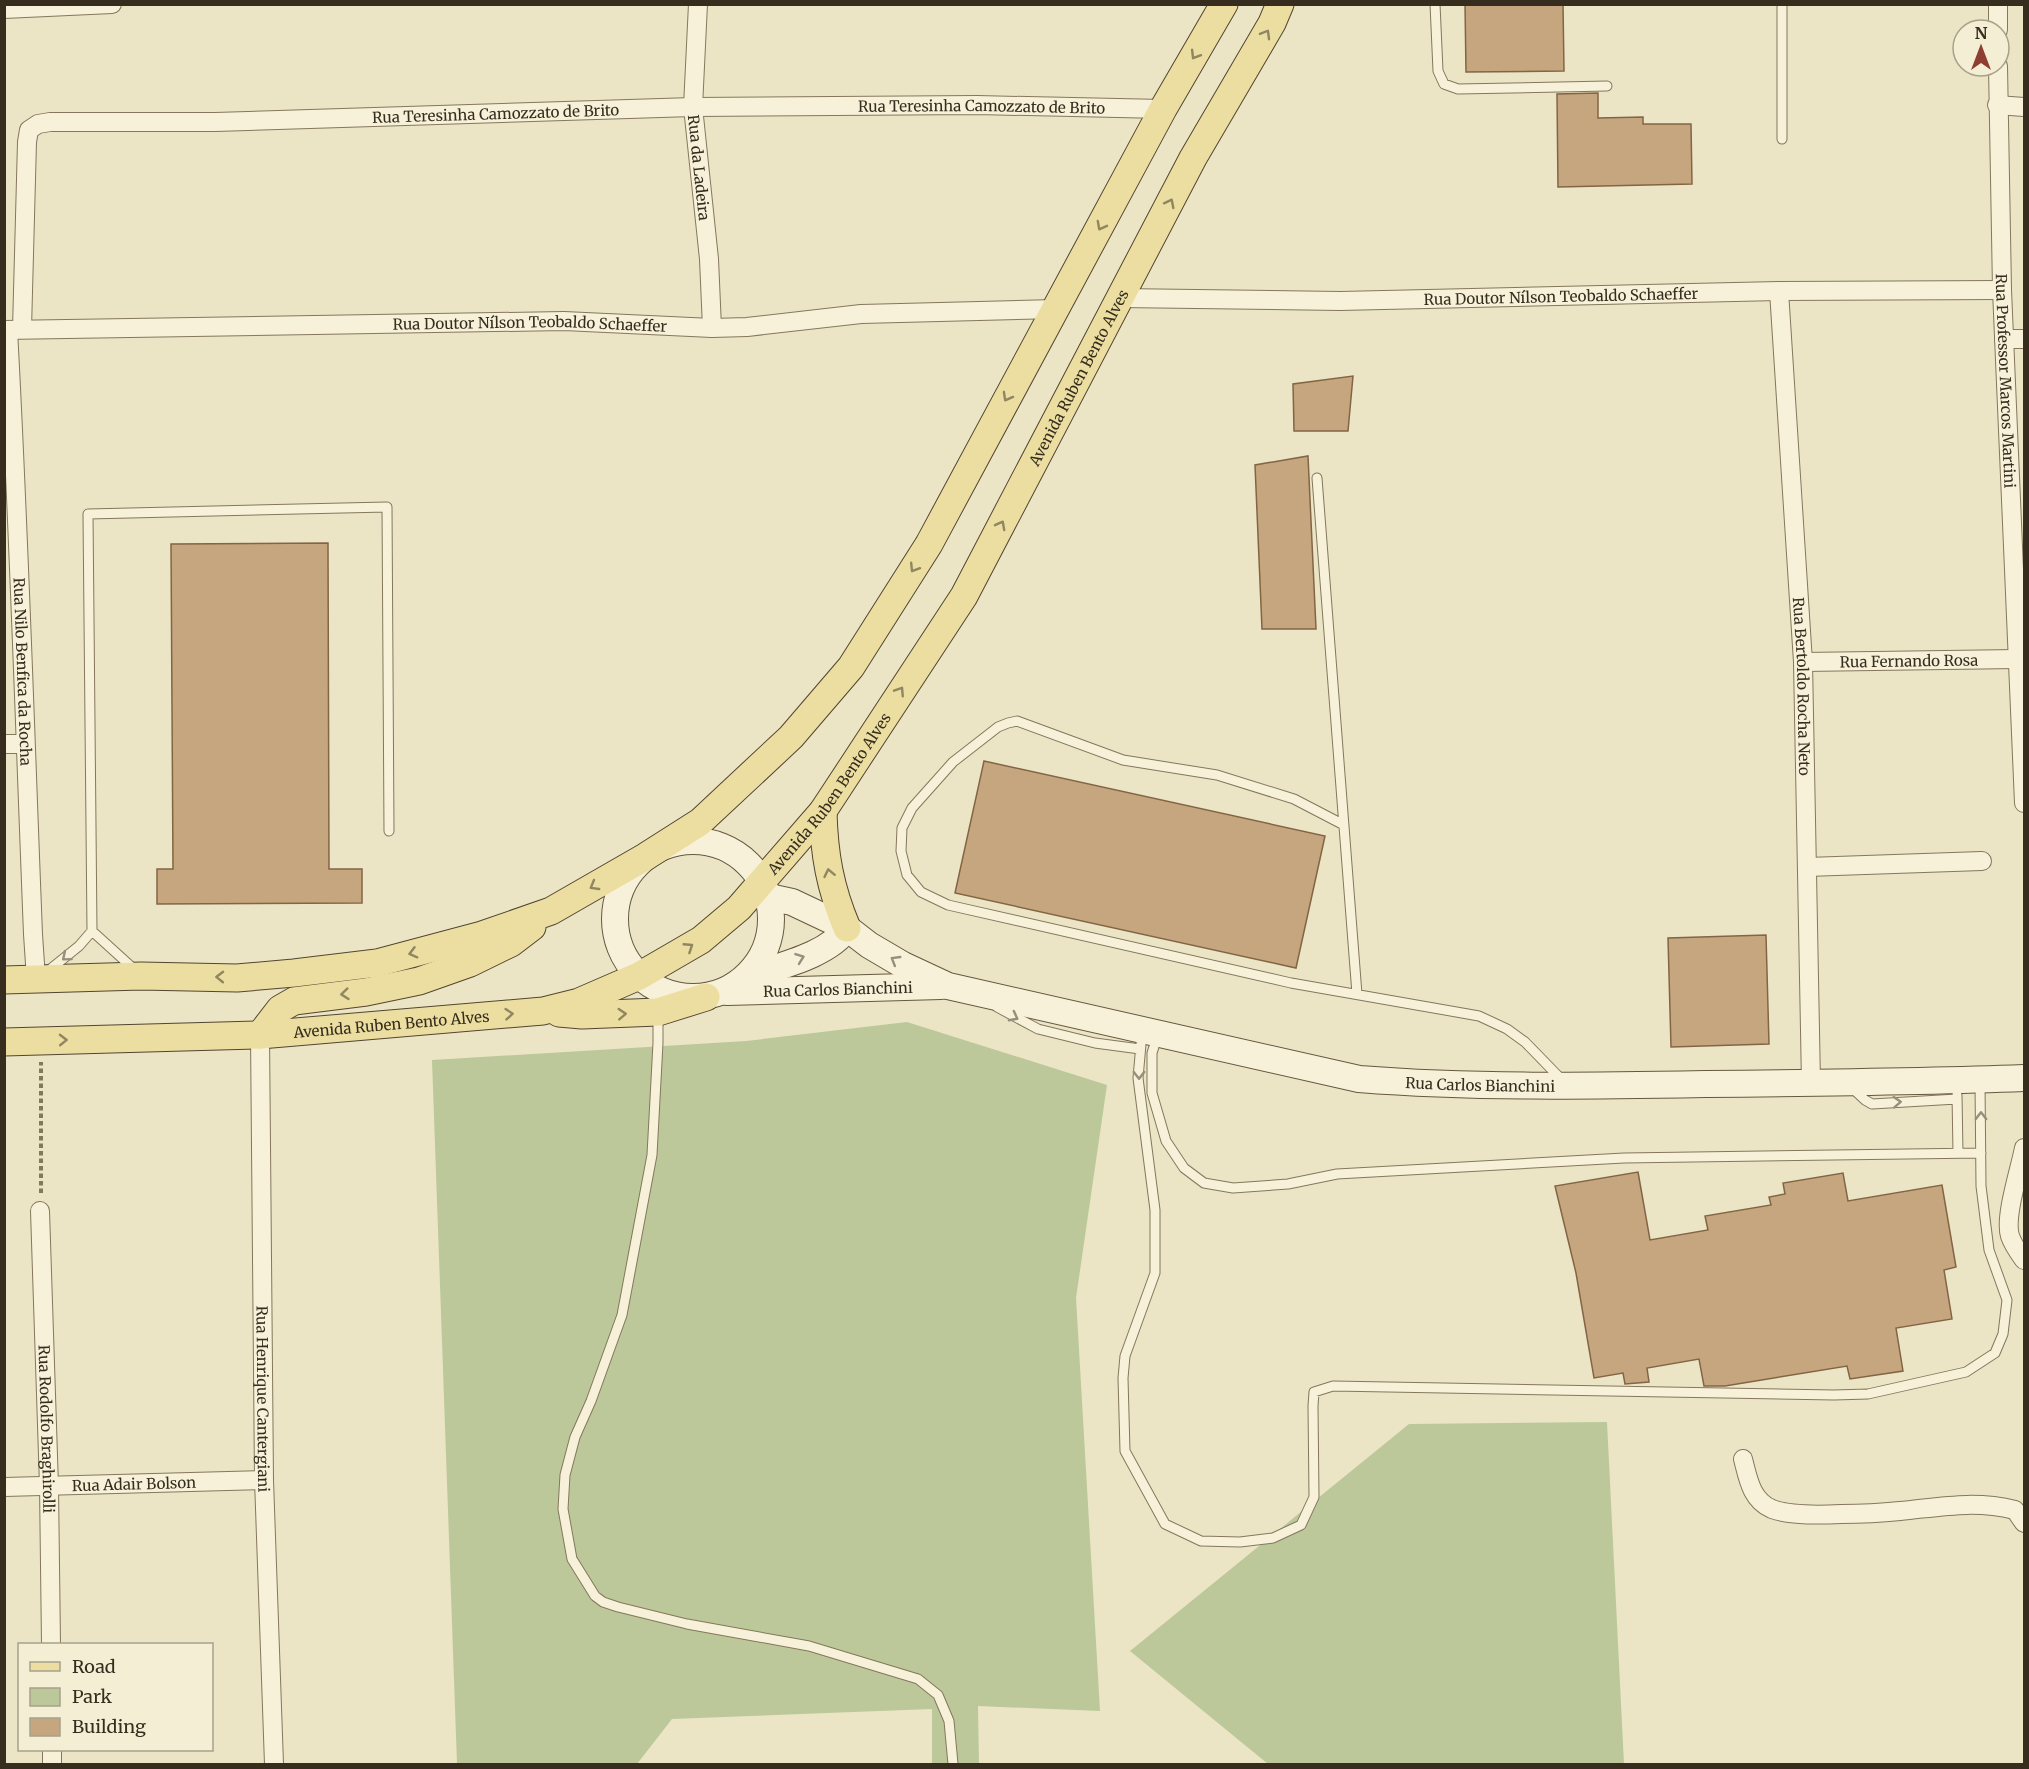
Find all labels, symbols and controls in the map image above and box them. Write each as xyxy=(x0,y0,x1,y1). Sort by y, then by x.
north arrow xyxy=(1951,18,2011,78)
text: N xyxy=(1975,23,1988,43)
one-way arrow xyxy=(1259,30,1270,40)
one-way arrow xyxy=(1190,49,1202,59)
street label: Rua Teresinha Camozzato de Brito xyxy=(858,95,1106,117)
street label: Rua Teresinha Camozzato de Brito xyxy=(372,100,620,127)
street label: Rua da Ladeira xyxy=(684,114,714,221)
one-way arrow xyxy=(1163,199,1174,209)
one-way arrow xyxy=(1096,219,1108,230)
street label: Rua Professor Marcos Martini xyxy=(1992,273,2020,489)
street label: Rua Doutor Nílson Teobaldo Schaeffer xyxy=(1423,283,1699,309)
street label: Avenida Ruben Bento Alves xyxy=(1024,286,1132,470)
street label: Rua Doutor Nílson Teobaldo Schaeffer xyxy=(392,311,668,335)
one-way arrow xyxy=(1003,391,1014,401)
one-way arrow xyxy=(994,520,1005,531)
one-way arrow xyxy=(909,562,921,572)
street label: Rua Nilo Benfica da Rocha xyxy=(10,577,36,766)
street label: Rua Bertoldo Rocha Neto xyxy=(1789,596,1815,776)
street label: Rua Fernando Rosa xyxy=(1840,650,1978,671)
one-way arrow xyxy=(893,687,904,698)
street label: Avenida Ruben Bento Alves xyxy=(762,709,894,879)
one-way arrow xyxy=(823,868,836,878)
one-way arrow xyxy=(590,879,601,890)
one-way arrow xyxy=(683,944,694,955)
one-way arrow xyxy=(408,946,418,959)
one-way arrow xyxy=(62,950,73,961)
one-way arrow xyxy=(794,952,805,965)
one-way arrow xyxy=(891,956,901,968)
one-way arrow xyxy=(215,971,224,984)
street label: Rua Carlos Bianchini xyxy=(763,977,913,1000)
one-way arrow xyxy=(341,987,350,1000)
street label: Avenida Ruben Bento Alves xyxy=(292,1006,490,1042)
one-way arrow xyxy=(617,1007,626,1020)
one-way arrow xyxy=(504,1008,514,1021)
one-way arrow xyxy=(1008,1010,1019,1021)
one-way arrow xyxy=(58,1034,67,1046)
one-way arrow xyxy=(1133,1070,1145,1079)
street label: Rua Carlos Bianchini xyxy=(1405,1073,1555,1095)
one-way arrow xyxy=(1892,1096,1901,1109)
one-way arrow xyxy=(1974,1112,1987,1121)
street label: Rua Henrique Cantergiani xyxy=(253,1306,274,1493)
street label: Rua Rodolfo Braghirolli xyxy=(35,1344,59,1513)
street label: Rua Adair Bolson xyxy=(72,1472,196,1495)
legend xyxy=(18,1643,213,1751)
text: Road xyxy=(72,1655,116,1678)
text: Park xyxy=(72,1685,113,1708)
text: Building xyxy=(72,1715,146,1738)

